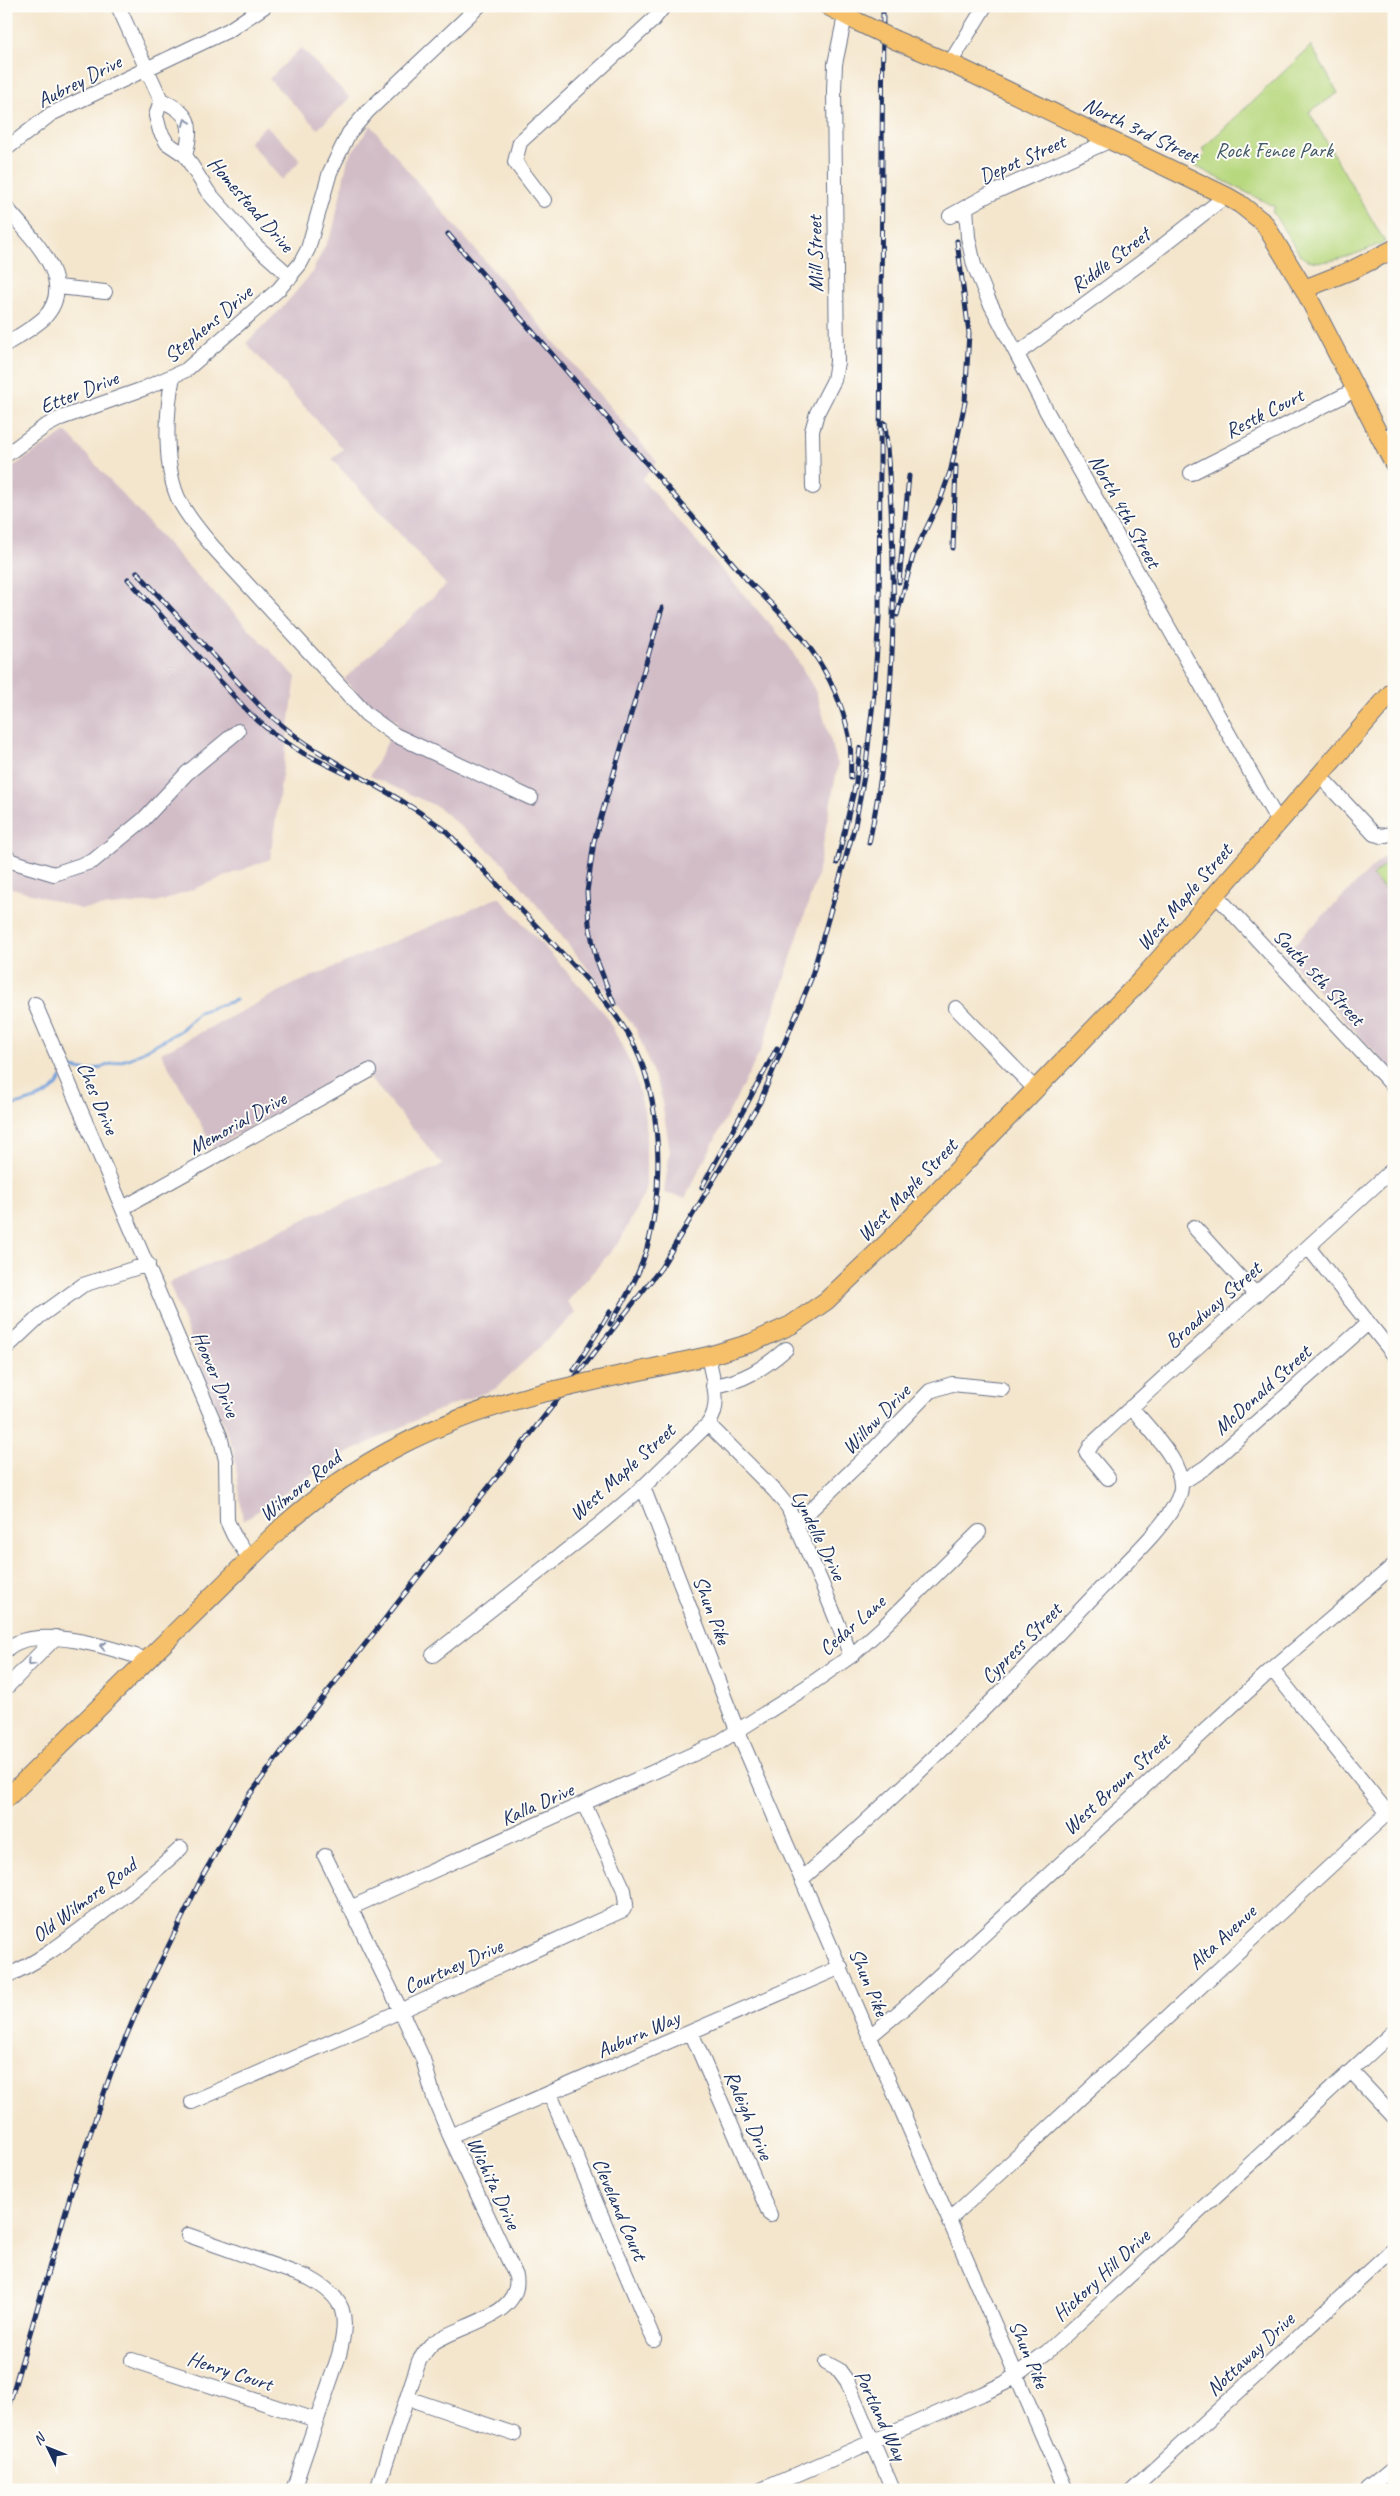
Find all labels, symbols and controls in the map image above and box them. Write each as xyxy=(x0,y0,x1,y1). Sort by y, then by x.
street label: Aubrey Drive xyxy=(32,48,127,113)
street label: North 3rd Street xyxy=(1079,91,1205,170)
one-way arrow xyxy=(182,118,192,127)
street label: Depot Street xyxy=(975,128,1071,190)
park label: Rock Fence Park xyxy=(1215,137,1334,163)
street label: Homestead Drive xyxy=(202,151,301,258)
street label: Mill Street xyxy=(801,213,829,293)
street label: Riddle Street xyxy=(1065,220,1157,298)
street label: Stephens Drive xyxy=(158,278,259,369)
street label: Etter Drive xyxy=(36,364,123,419)
street label: Restk Court xyxy=(1220,381,1309,444)
street label: North 4th Street xyxy=(1083,450,1168,574)
street label: West Maple Street xyxy=(1130,837,1239,956)
street label: South 5th Street xyxy=(1268,923,1372,1032)
street label: Ches Drive xyxy=(71,1058,125,1139)
street label: Memorial Drive xyxy=(183,1085,292,1161)
street label: West Maple Street xyxy=(851,1132,964,1247)
street label: Broadway Street xyxy=(1159,1255,1268,1354)
street label: Hoover Drive xyxy=(186,1327,246,1422)
street label: McDonald Street xyxy=(1208,1338,1318,1441)
street label: Willow Drive xyxy=(836,1377,917,1460)
street label: West Maple Street xyxy=(564,1416,682,1526)
street label: Wilmore Road xyxy=(254,1443,349,1527)
street label: Lyndelle Drive xyxy=(786,1486,853,1586)
street label: Shun Pike xyxy=(687,1572,737,1649)
street label: Cedar Lane xyxy=(813,1588,892,1661)
street label: Cypress Street xyxy=(975,1596,1068,1689)
one-way arrow xyxy=(99,1641,107,1652)
one-way arrow xyxy=(28,1657,37,1666)
street label: West Brown Street xyxy=(1057,1726,1177,1840)
street label: Kalla Drive xyxy=(497,1776,579,1831)
street label: Old Wilmore Road xyxy=(26,1850,144,1948)
street label: Alta Avenue xyxy=(1183,1897,1263,1975)
street label: Courtney Drive xyxy=(400,1932,508,1999)
street label: Shun Pike xyxy=(843,1944,895,2021)
street label: Auburn Way xyxy=(593,2004,685,2064)
street label: Raleigh Drive xyxy=(719,2066,780,2165)
street label: Wichita Drive xyxy=(461,2133,527,2234)
street label: Cleveland Court xyxy=(587,2154,654,2266)
street label: Hickory Hill Drive xyxy=(1047,2222,1156,2327)
street label: Nottaway Drive xyxy=(1200,2306,1300,2402)
street label: Shun Pike xyxy=(1003,2316,1055,2393)
street label: Henry Court xyxy=(184,2345,278,2398)
street label: Portland Way xyxy=(849,2366,914,2466)
north arrow xyxy=(22,2424,72,2474)
text: N xyxy=(30,2429,50,2448)

